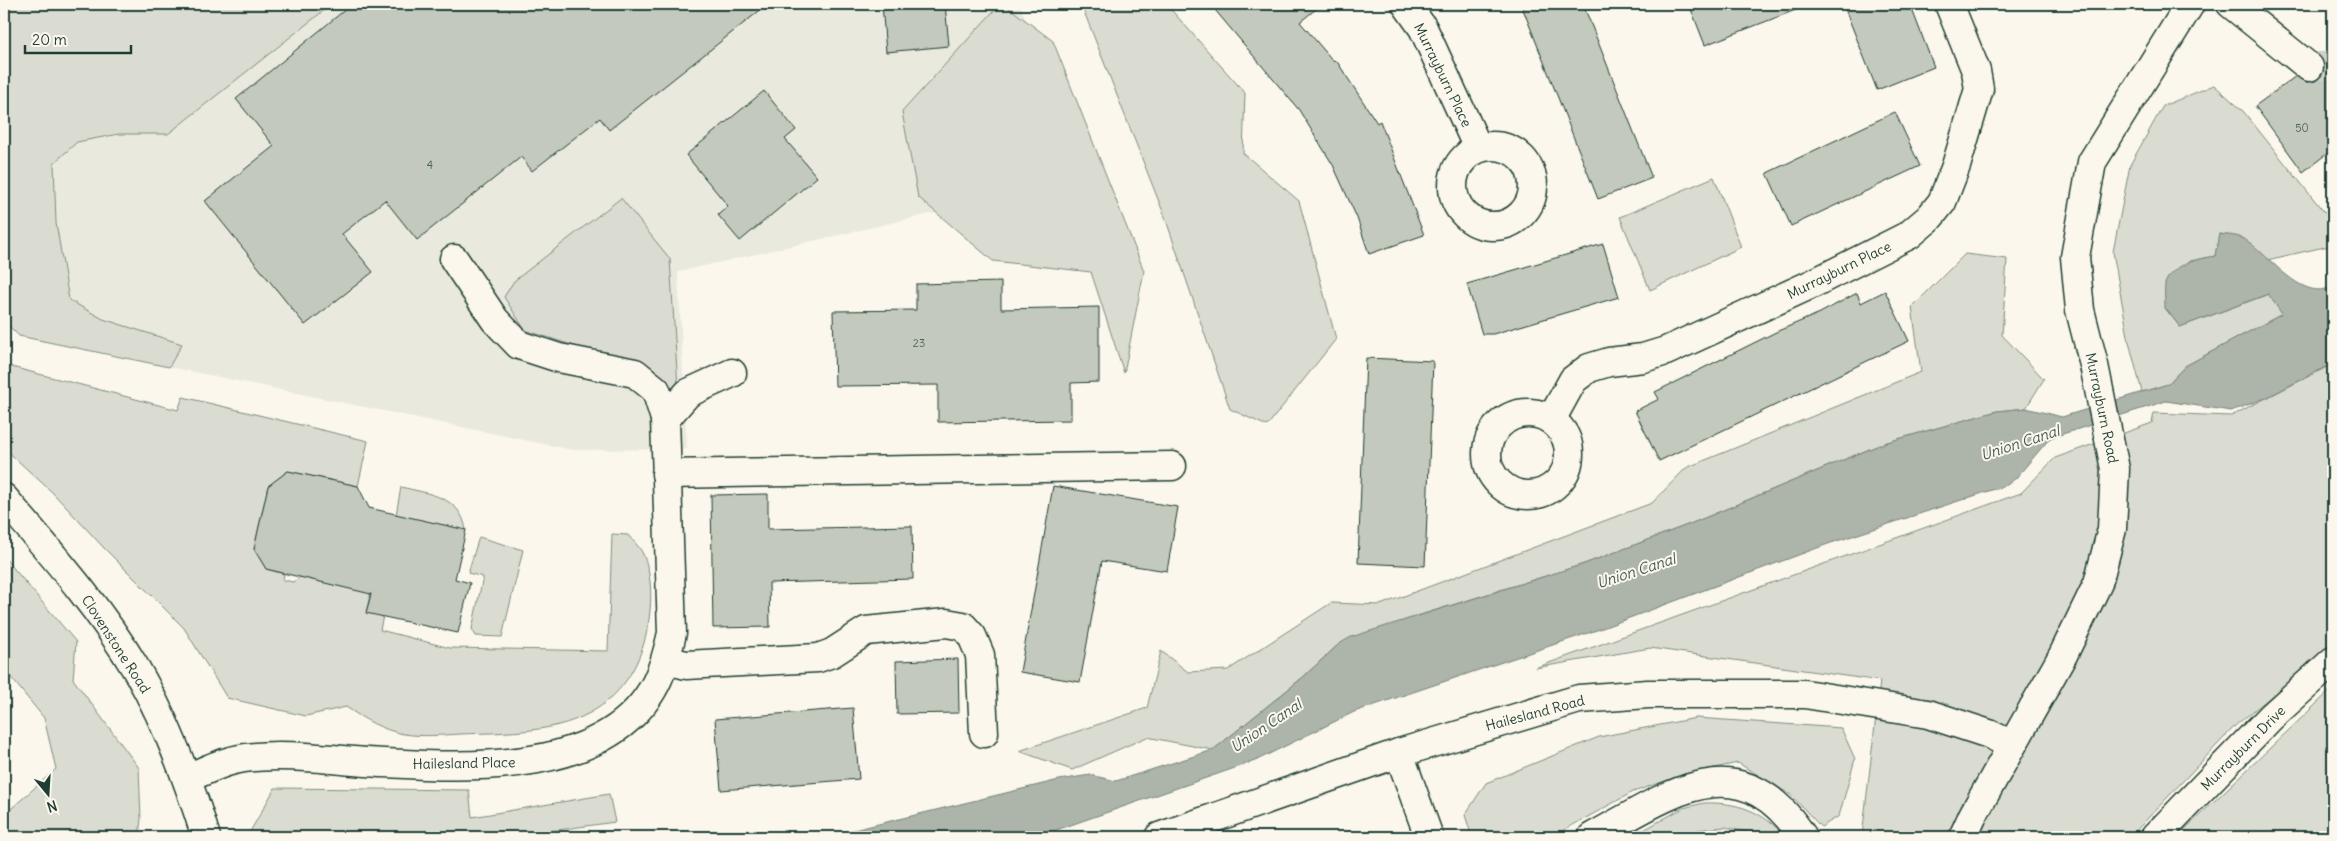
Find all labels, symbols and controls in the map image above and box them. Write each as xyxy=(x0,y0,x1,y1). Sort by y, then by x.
street label: Murrayburn Place xyxy=(1410,20,1476,130)
scale bar xyxy=(25,22,131,54)
text: 20 m xyxy=(32,30,67,49)
house number: 50 xyxy=(2295,121,2309,135)
house number: 4 xyxy=(427,158,433,172)
street label: Murrayburn Place xyxy=(1784,237,1894,303)
house number: 23 xyxy=(913,336,925,350)
street label: Murrayburn Road xyxy=(2082,351,2122,465)
water label: Union Canal xyxy=(1978,420,2064,464)
water label: Union Canal xyxy=(1594,548,1680,592)
street label: Clovenstone Road xyxy=(78,592,154,696)
street label: Hailesland Road xyxy=(1483,691,1587,735)
water label: Union Canal xyxy=(1227,693,1307,756)
street label: Murrayburn Drive xyxy=(2197,702,2289,794)
street label: Hailesland Place xyxy=(412,753,516,773)
north arrow xyxy=(22,768,72,818)
text: N xyxy=(45,796,59,816)

